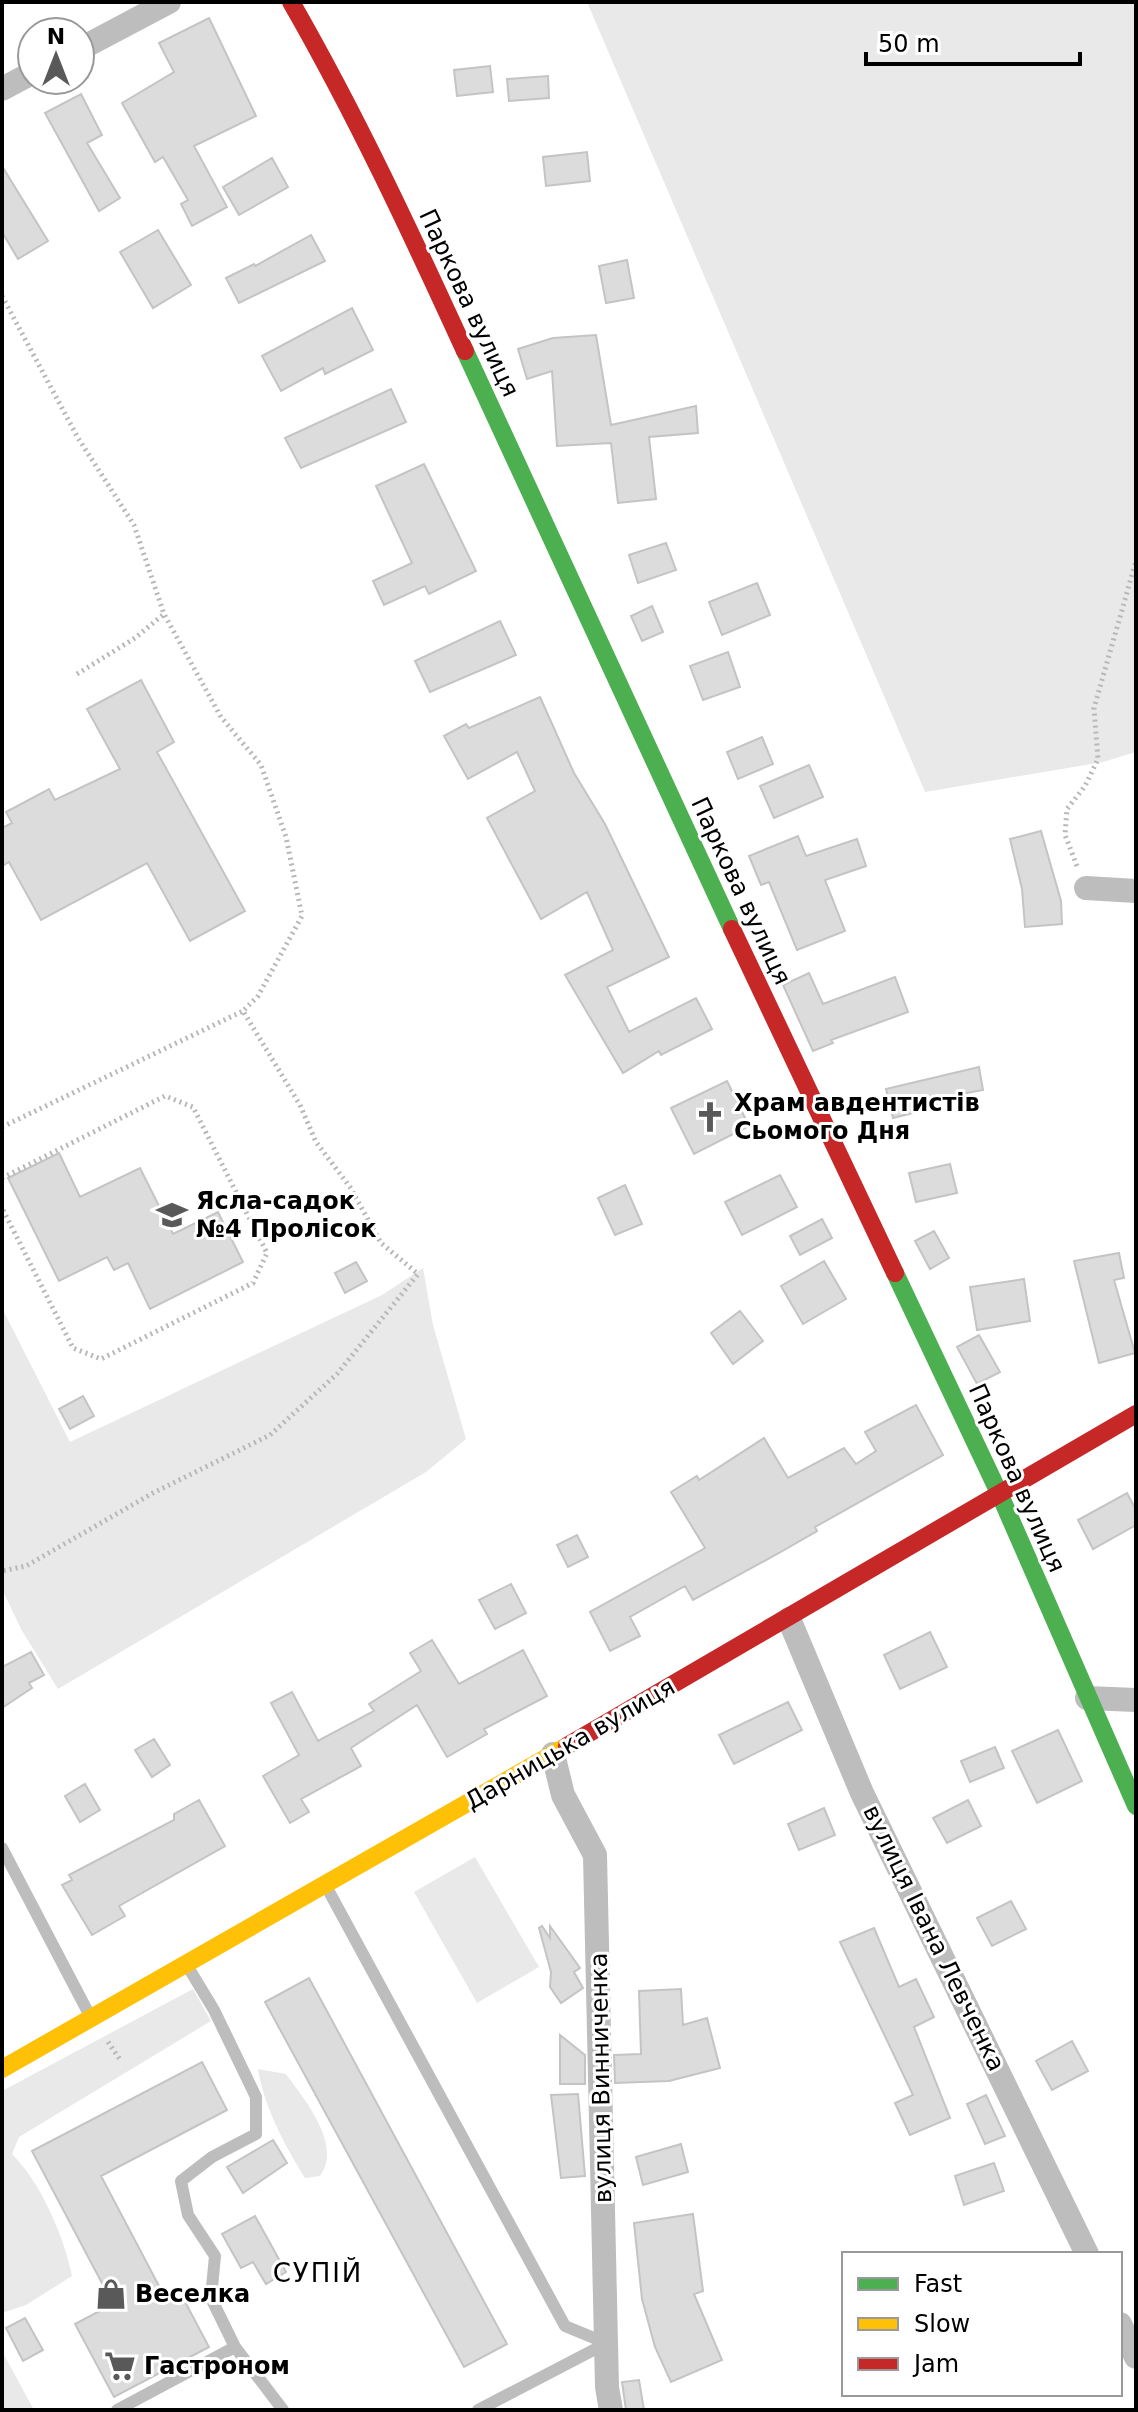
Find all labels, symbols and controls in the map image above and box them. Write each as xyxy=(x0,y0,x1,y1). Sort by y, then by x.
north arrow xyxy=(16,16,96,96)
scale bar xyxy=(866,16,1080,66)
text: N xyxy=(47,24,65,49)
text: 50 m xyxy=(878,30,940,58)
street label: Паркова вулиця xyxy=(413,205,525,401)
street label: Паркова вулиця xyxy=(685,793,797,989)
place label: Храм авдентистів Сьомого Дня xyxy=(734,1089,980,1145)
church icon: Храм авдентистів Сьомого Дня xyxy=(693,1100,727,1134)
place label: Ясла-садок №4 Пролісок xyxy=(196,1187,377,1243)
school or university icon: Ясла-садок №4 Пролісок xyxy=(155,1198,189,1232)
street label: Паркова вулиця xyxy=(963,1379,1071,1577)
street label: Дарницька вулиця xyxy=(460,1673,680,1815)
street label: вулиця Івана Левченка xyxy=(857,1800,1011,2076)
street label: вулиця Винниченка xyxy=(585,1952,617,2204)
legend xyxy=(842,2252,1122,2396)
district label: СУПІЙ xyxy=(273,2257,363,2288)
text: Fast xyxy=(914,2270,962,2298)
shop icon: Веселка xyxy=(94,2277,128,2311)
place label: Веселка xyxy=(135,2280,250,2308)
text: Slow xyxy=(914,2310,970,2338)
supermarket icon: Гастроном xyxy=(103,2349,137,2383)
text: Jam xyxy=(912,2350,959,2378)
place label: Гастроном xyxy=(144,2352,290,2380)

